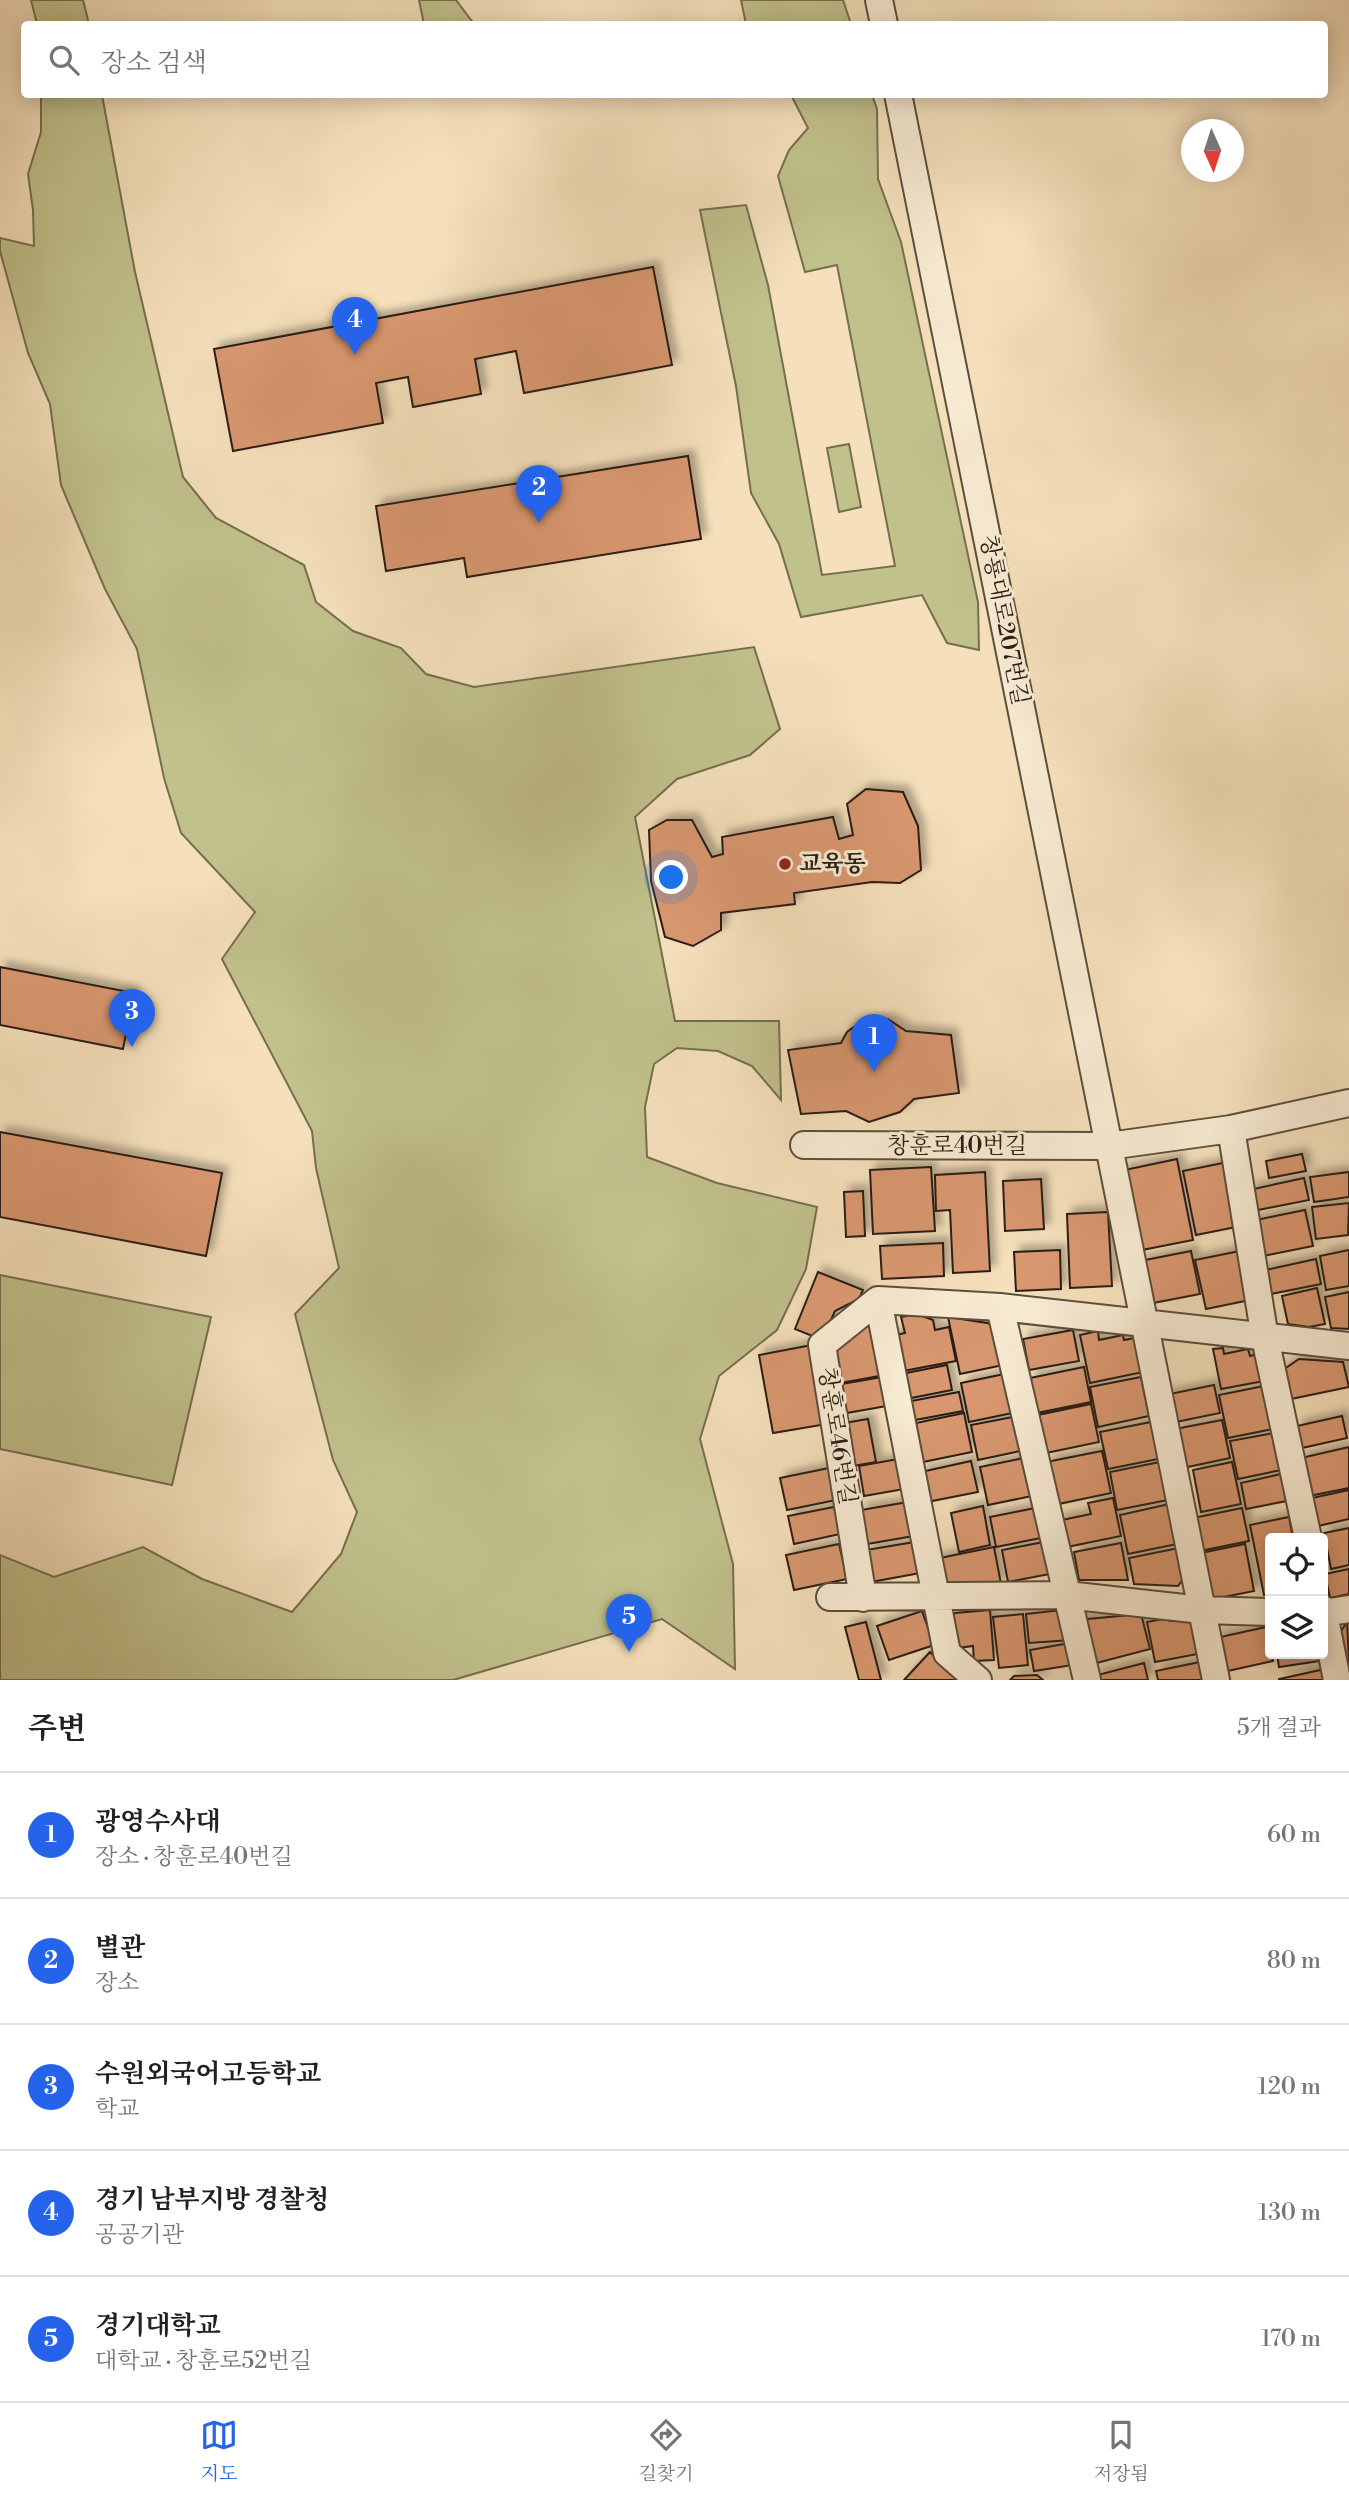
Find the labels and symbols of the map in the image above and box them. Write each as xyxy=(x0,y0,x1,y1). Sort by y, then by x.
north arrow xyxy=(1181,119,1244,182)
pin: 4 xyxy=(332,297,378,355)
pin: 2 xyxy=(516,465,562,523)
street label: 창룡대로207번길 xyxy=(974,532,1034,708)
place label: 교육동 xyxy=(799,850,866,878)
marker: 교육동 xyxy=(777,856,793,872)
your location xyxy=(654,860,688,894)
pin: 3 xyxy=(109,989,155,1047)
pin: 1 xyxy=(851,1014,897,1072)
street label: 창훈로40번길 xyxy=(887,1132,1027,1160)
street label: 창훈로46번길 xyxy=(812,1365,862,1507)
pin: 5 xyxy=(606,1594,652,1652)

